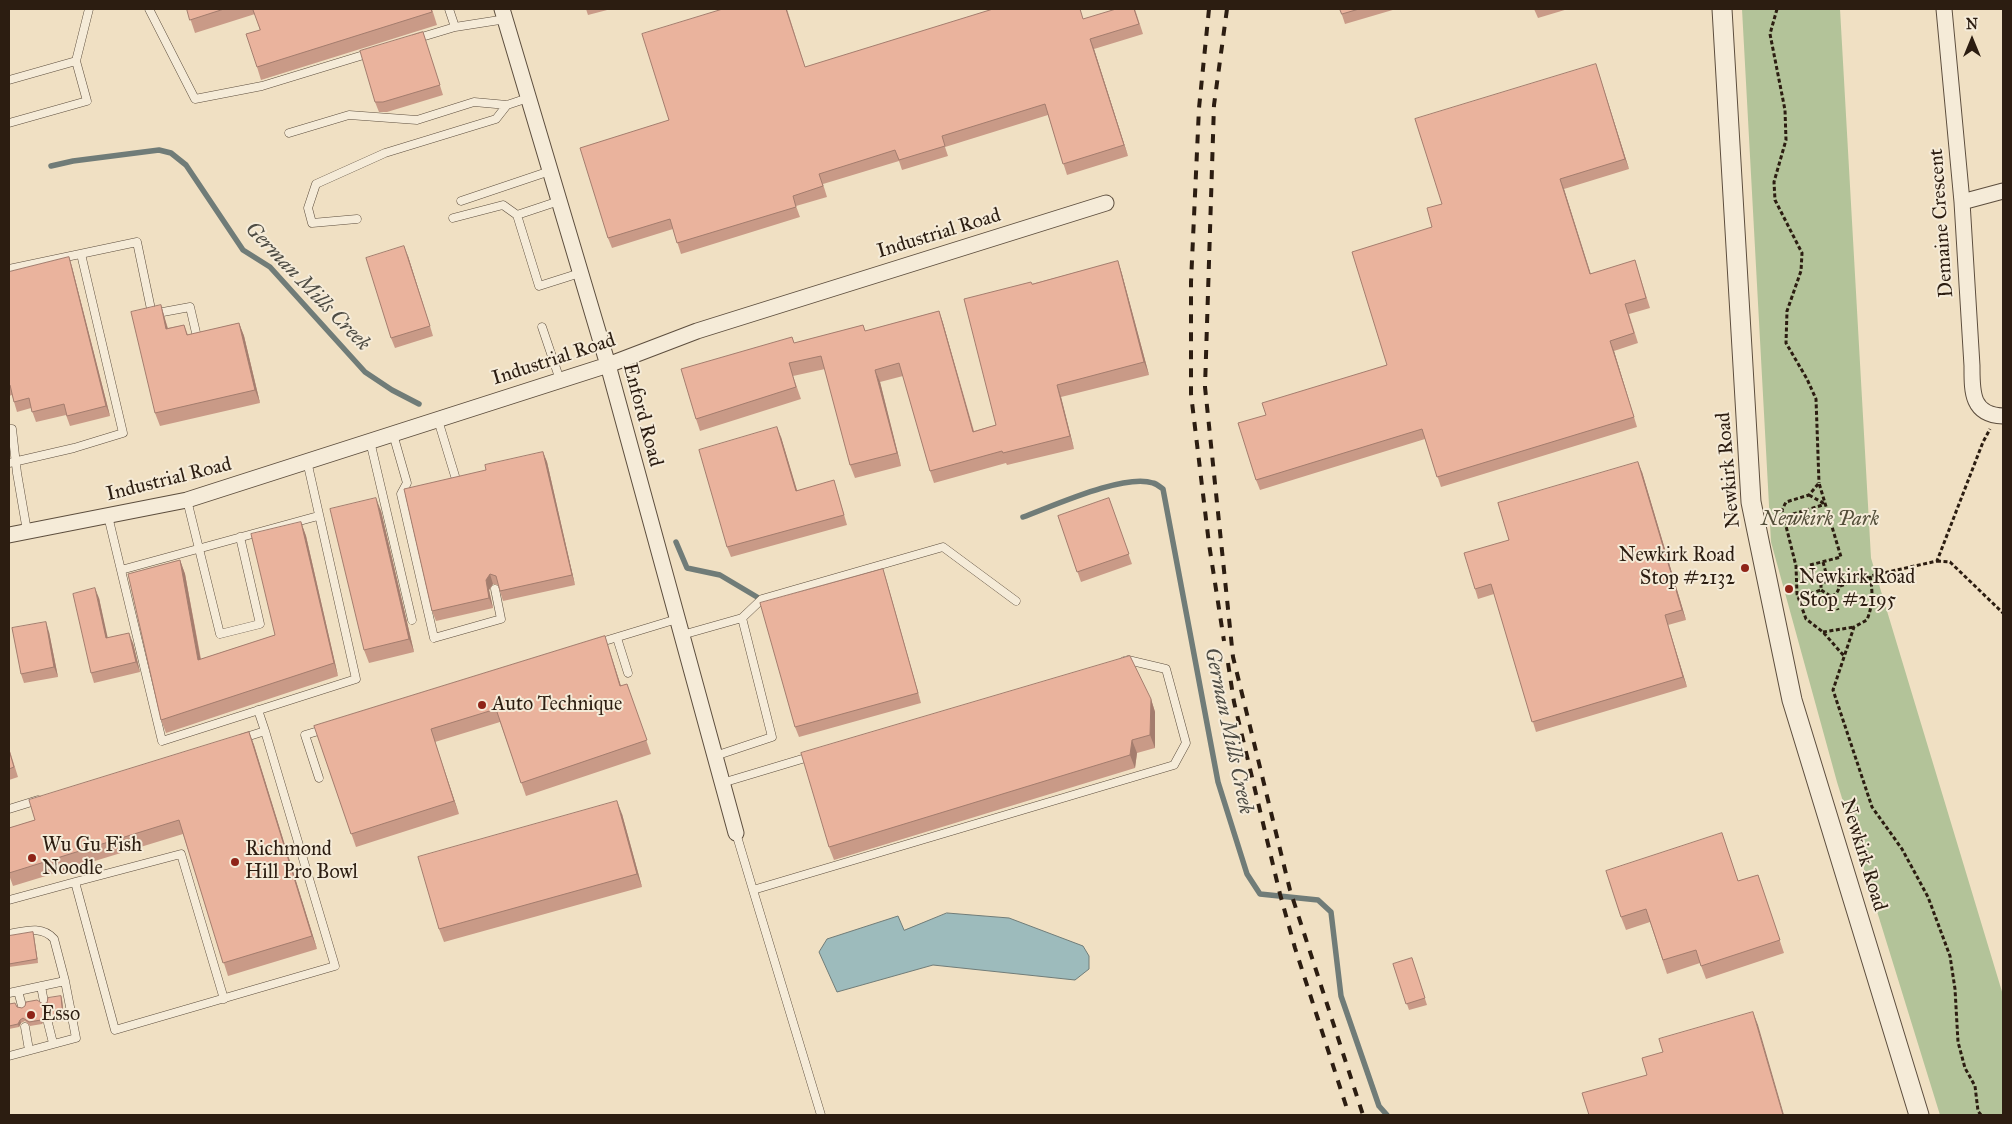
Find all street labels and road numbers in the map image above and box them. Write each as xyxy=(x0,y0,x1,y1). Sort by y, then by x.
street label: Demaine Crescent xyxy=(1925,148,1959,298)
street label: Industrial Road xyxy=(874,204,1004,264)
street label: Industrial Road xyxy=(489,329,619,391)
street label: Enford Road xyxy=(617,361,667,469)
street label: Newkirk Road xyxy=(1712,411,1746,529)
street label: Industrial Road xyxy=(104,453,234,507)
street label: Newkirk Road xyxy=(1835,796,1891,914)

